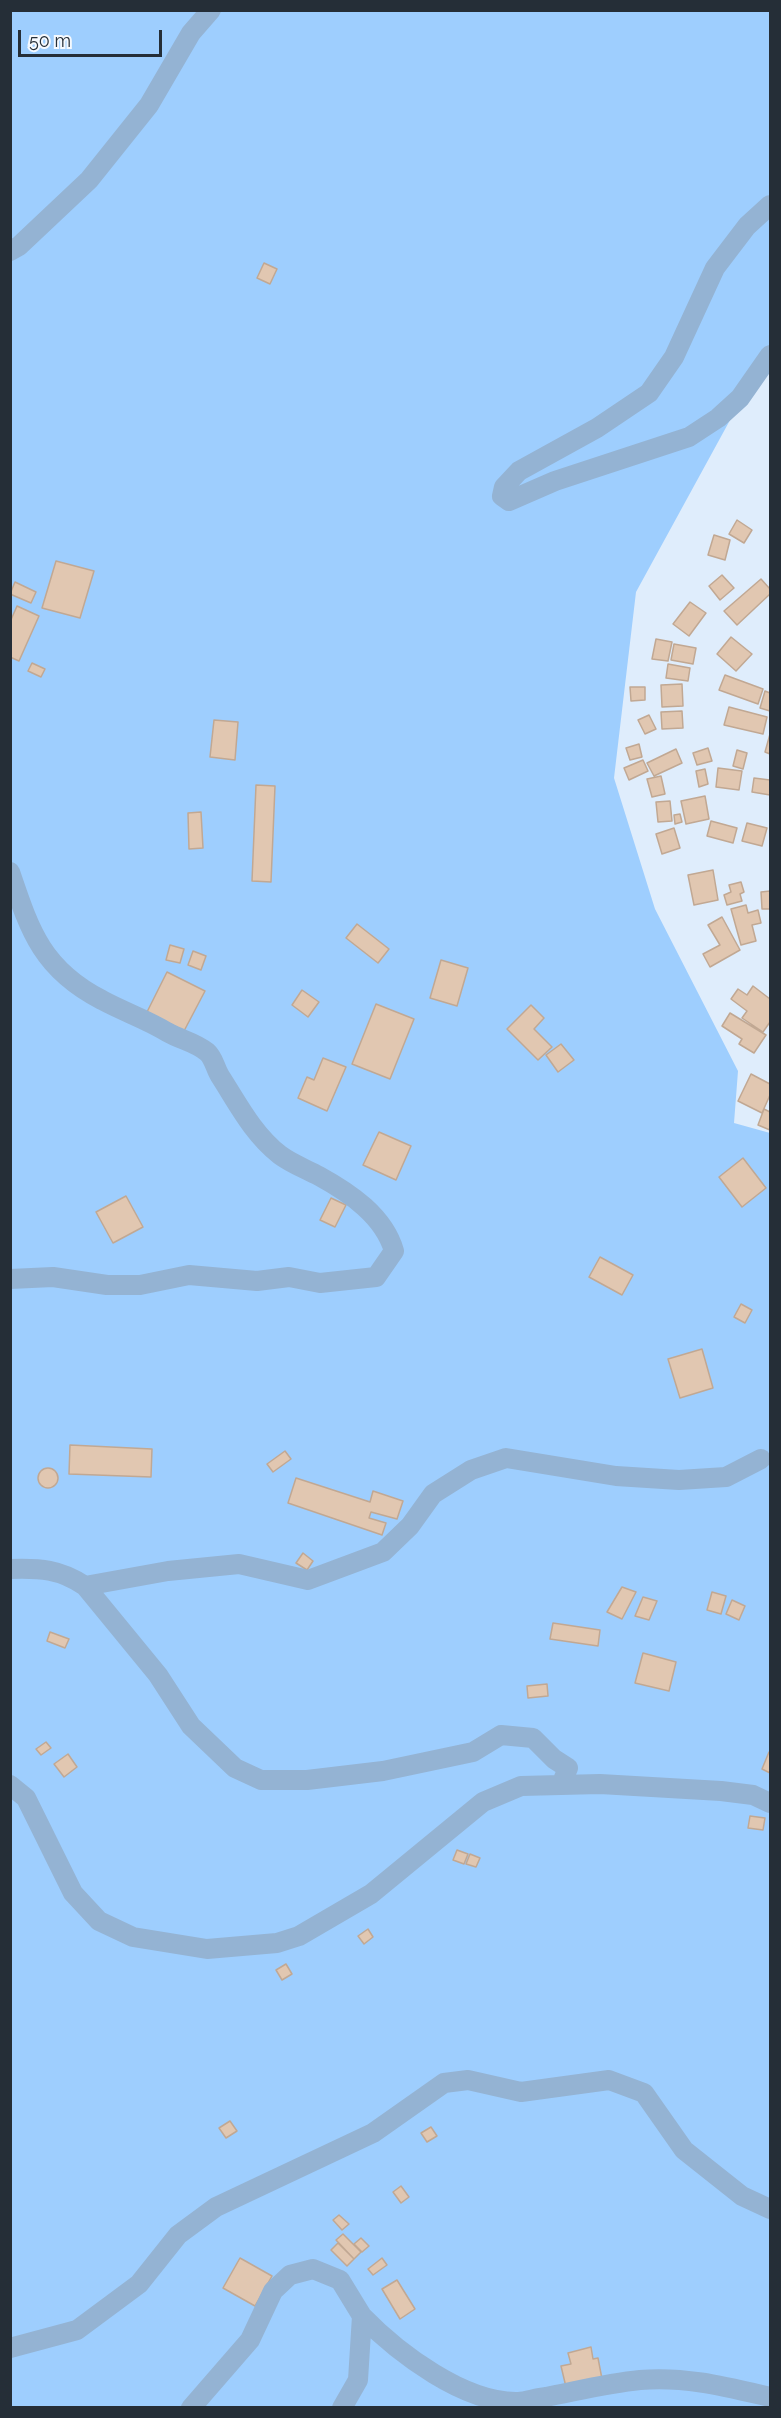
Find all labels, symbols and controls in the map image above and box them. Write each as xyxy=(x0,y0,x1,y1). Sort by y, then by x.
scale bar xyxy=(21,18,165,56)
text: 50 m xyxy=(29,30,71,51)

